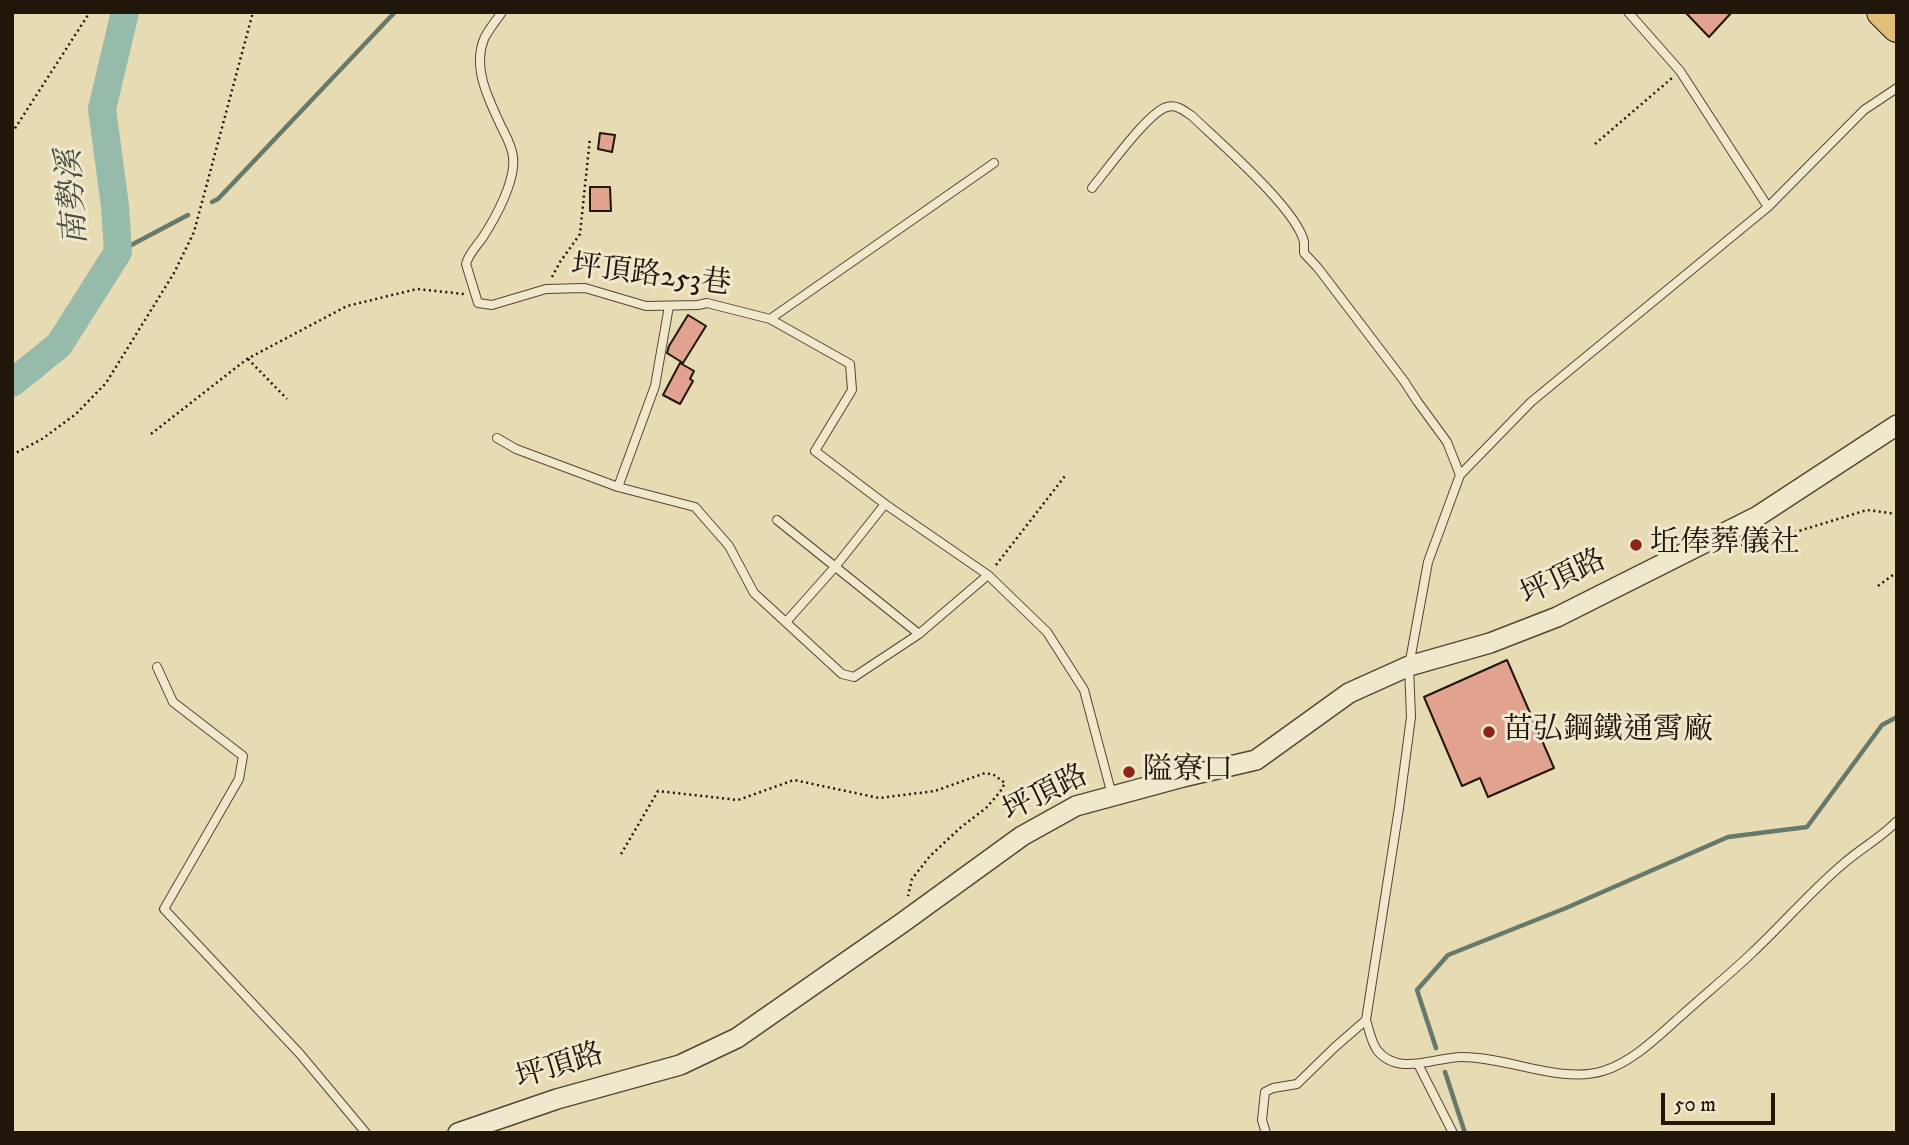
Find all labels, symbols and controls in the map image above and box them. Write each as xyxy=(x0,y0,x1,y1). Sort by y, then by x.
water label: 南勢溪 xyxy=(52,148,98,246)
street label: 坪頂路253巷 xyxy=(569,249,733,305)
place label: 坵俸葬儀社 xyxy=(1650,527,1800,563)
marker: 坵俸葬儀社 xyxy=(1628,537,1644,553)
street label: 坪頂路 xyxy=(1516,544,1612,614)
place label: 苗弘鋼鐵通霄廠 xyxy=(1503,714,1713,750)
marker: 苗弘鋼鐵通霄廠 xyxy=(1481,724,1497,740)
place label: 隘寮口 xyxy=(1143,754,1233,790)
street label: 坪頂路 xyxy=(998,759,1094,831)
marker: 隘寮口 xyxy=(1121,764,1137,780)
street label: 坪頂路 xyxy=(512,1038,608,1098)
scale bar xyxy=(1664,1078,1778,1122)
text: 50 m xyxy=(1674,1092,1716,1118)

